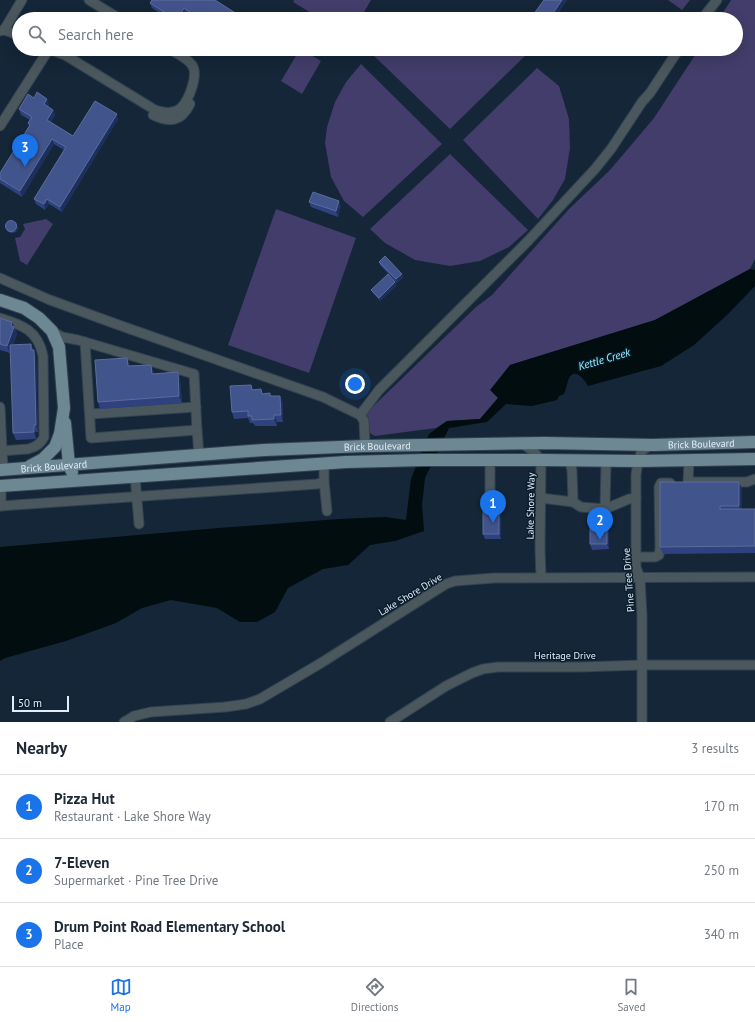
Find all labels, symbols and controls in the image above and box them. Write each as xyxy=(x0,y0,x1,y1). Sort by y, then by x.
search box xyxy=(12,12,743,56)
icon: search xyxy=(26,23,48,45)
text: Search here xyxy=(58,25,134,44)
pin: 3 xyxy=(12,134,38,167)
water label: Kettle Creek xyxy=(576,345,633,373)
your location xyxy=(345,374,365,394)
street label: Brick Boulevard xyxy=(668,437,735,452)
street label: Brick Boulevard xyxy=(344,439,411,454)
street label: Brick Boulevard xyxy=(20,457,88,475)
street label: Lake Shore Way xyxy=(523,472,538,540)
pin: 1 xyxy=(480,490,506,523)
pin: 2 xyxy=(587,507,613,540)
street label: Pine Tree Drive xyxy=(620,547,637,612)
street label: Lake Shore Drive xyxy=(376,570,444,619)
street label: Heritage Drive xyxy=(534,649,596,662)
scale bar xyxy=(12,694,69,713)
text: 50 m xyxy=(18,696,42,710)
text: Nearby xyxy=(16,737,67,759)
text: 3 results xyxy=(691,740,739,757)
text: Pizza Hut xyxy=(54,789,115,808)
text: 1 xyxy=(25,798,33,815)
text: 170 m xyxy=(704,798,739,815)
text: Restaurant · Lake Shore Way xyxy=(54,808,211,825)
text: 7-Eleven xyxy=(54,853,109,872)
text: 2 xyxy=(25,862,33,879)
text: 250 m xyxy=(704,862,739,879)
text: Supermarket · Pine Tree Drive xyxy=(54,872,218,889)
text: Drum Point Road Elementary School xyxy=(54,917,285,936)
text: 3 xyxy=(25,926,33,943)
text: 340 m xyxy=(704,926,739,943)
text: Place xyxy=(54,936,84,953)
tab: Map xyxy=(110,976,132,1014)
tab: Directions xyxy=(351,976,398,1014)
tab: Saved xyxy=(617,976,645,1014)

